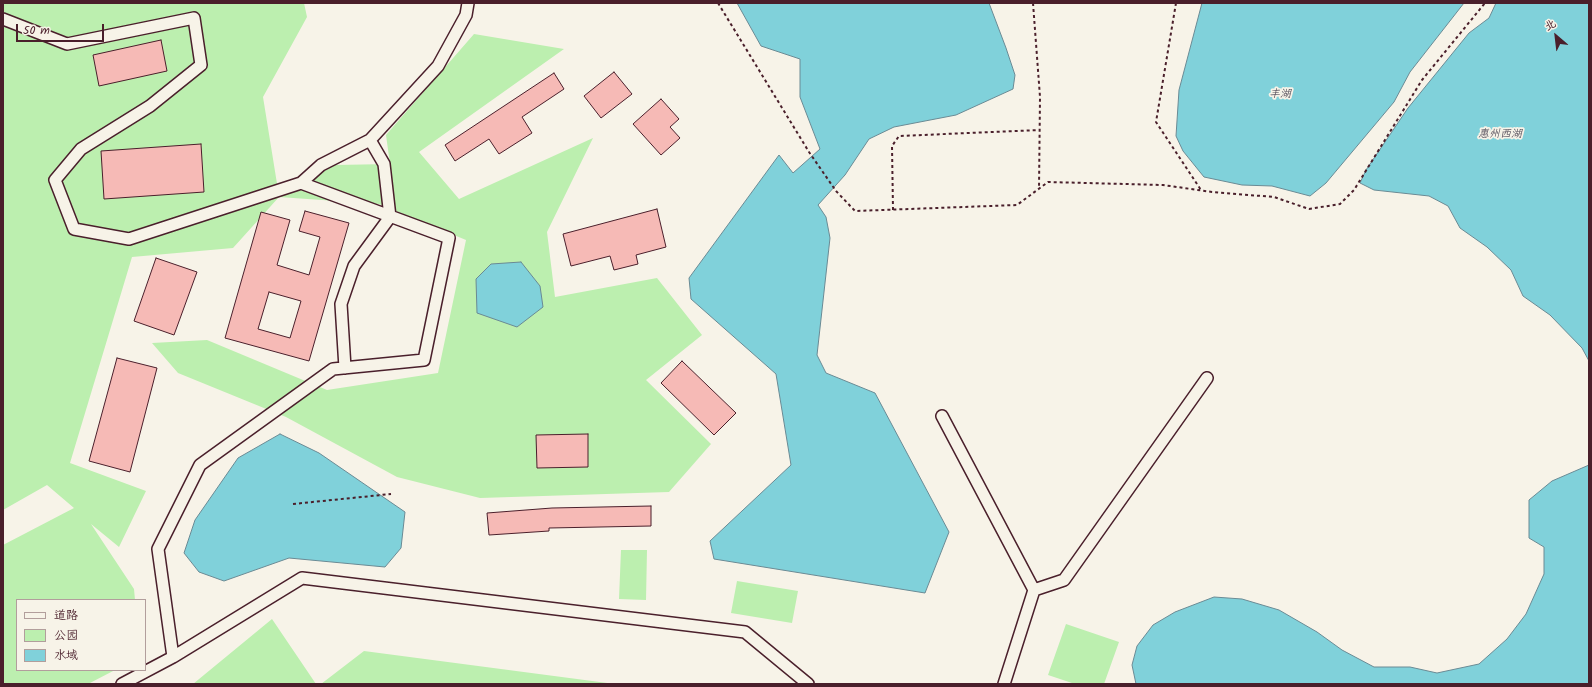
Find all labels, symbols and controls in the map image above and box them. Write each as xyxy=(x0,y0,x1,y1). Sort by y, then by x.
text: 北 xyxy=(1541,15,1559,36)
scale bar xyxy=(18,16,106,42)
north arrow xyxy=(1536,16,1576,56)
text: 50 m xyxy=(23,21,50,40)
water label: 丰湖 xyxy=(1269,88,1291,102)
water label: 惠州西湖 xyxy=(1478,128,1522,142)
legend xyxy=(16,599,146,671)
text: 道路 xyxy=(54,606,78,625)
text: 公园 xyxy=(54,626,78,645)
text: 水域 xyxy=(54,646,78,665)

